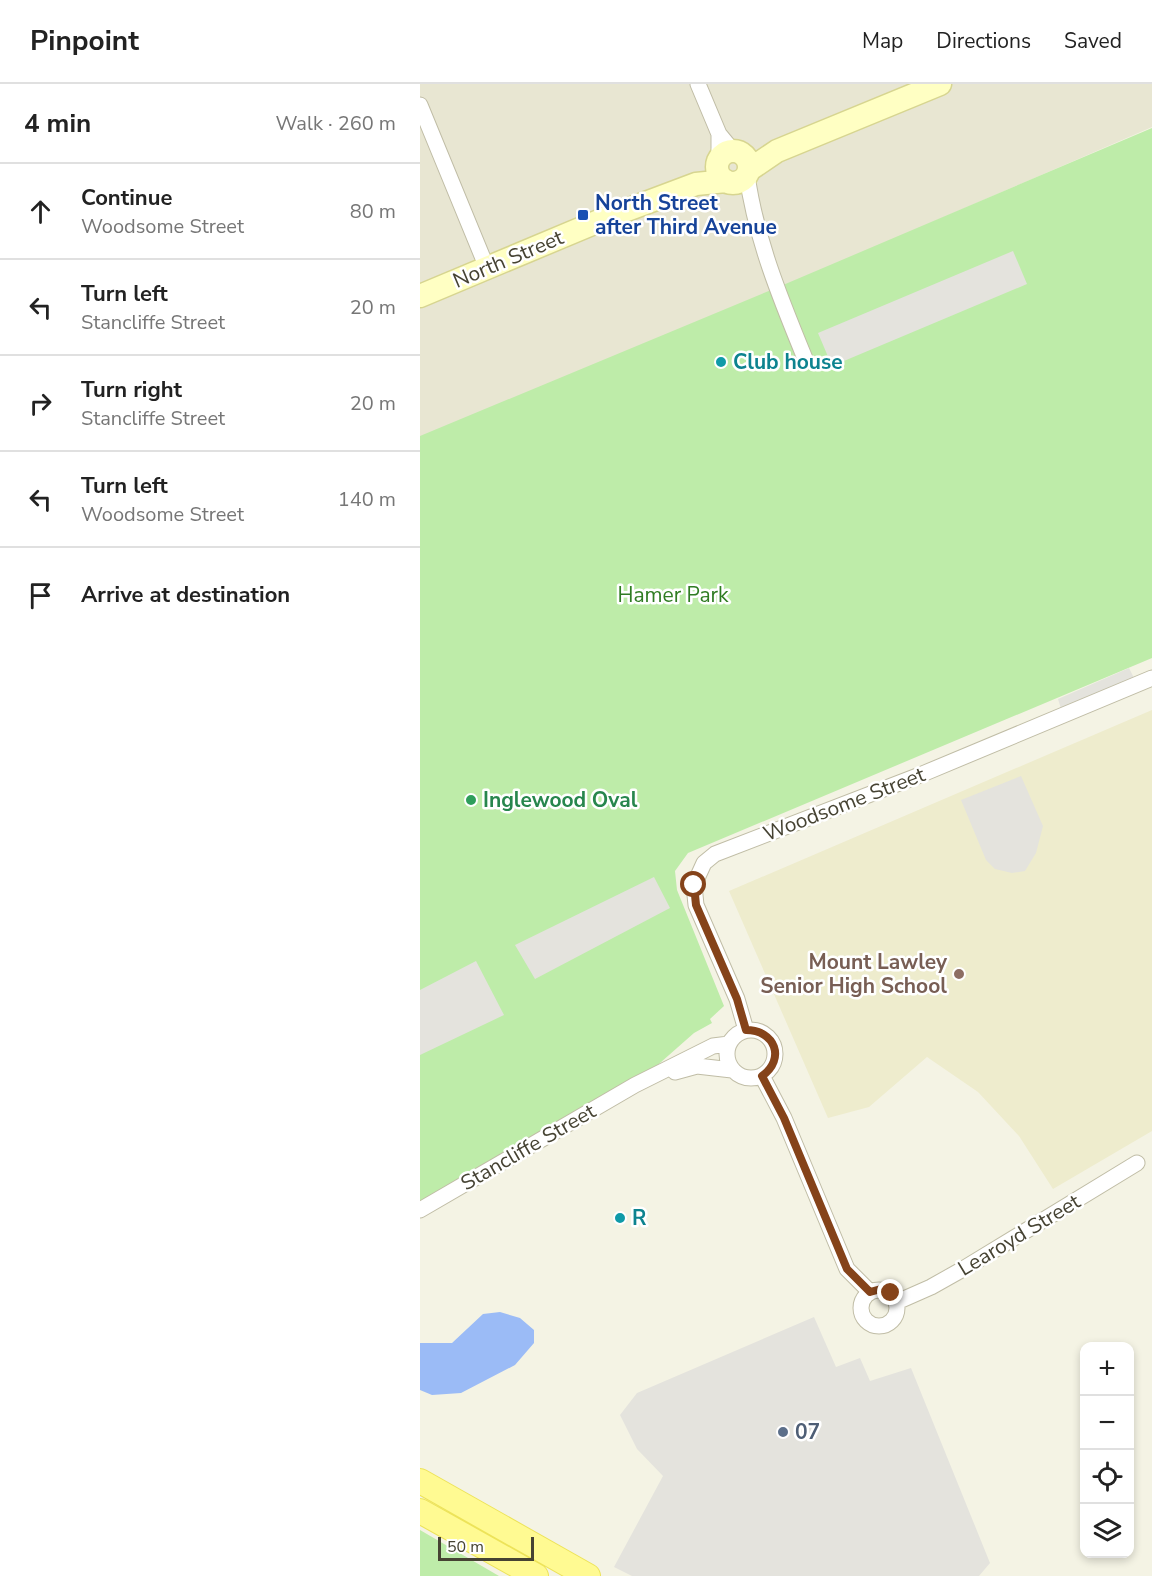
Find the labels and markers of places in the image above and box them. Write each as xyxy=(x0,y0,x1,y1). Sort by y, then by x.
place label: North Street after Third Avenue xyxy=(595,189,777,241)
marker: North Street after Third Avenue xyxy=(576,208,590,222)
place label: Club house xyxy=(733,348,843,376)
marker: Club house xyxy=(714,355,728,369)
place label: Inglewood Oval xyxy=(483,786,638,814)
marker: Inglewood Oval xyxy=(464,793,478,807)
place label: Mount Lawley Senior High School xyxy=(760,948,948,1000)
marker: Mount Lawley Senior High School xyxy=(952,967,966,981)
place label: R xyxy=(632,1204,647,1232)
marker: R xyxy=(613,1211,627,1225)
place label: 07 xyxy=(795,1418,820,1446)
marker: 07 xyxy=(776,1425,790,1439)

